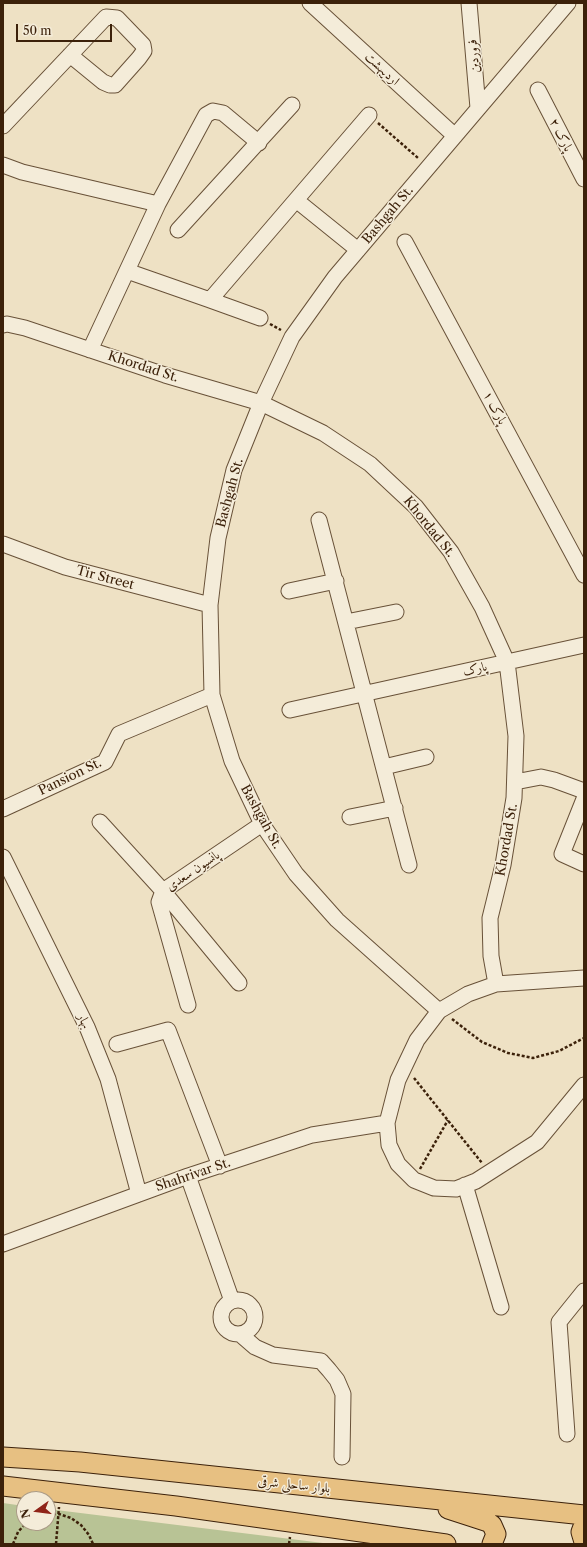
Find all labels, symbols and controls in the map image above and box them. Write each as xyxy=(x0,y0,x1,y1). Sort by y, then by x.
scale bar xyxy=(18,16,114,42)
text: 50 m xyxy=(23,23,52,38)
street label: فروردین xyxy=(465,39,483,73)
street label: اردیبهشت xyxy=(361,49,403,89)
street label: پارک ۲ xyxy=(546,116,576,154)
street label: Bashgah St. xyxy=(359,183,417,247)
street label: Khordad St. xyxy=(106,348,180,386)
street label: پارک ۱ xyxy=(480,389,510,427)
street label: Bashgah St. xyxy=(213,457,247,529)
street label: Khordad St. xyxy=(400,494,458,560)
street label: Tir Street xyxy=(74,563,136,593)
street label: پارک xyxy=(461,659,489,679)
street label: Pansion St. xyxy=(36,755,104,799)
street label: Bashgah St. xyxy=(237,782,285,852)
street label: Khordad St. xyxy=(493,802,521,878)
street label: پانسیون سعدی xyxy=(163,847,223,895)
street label: بهار xyxy=(74,1011,94,1031)
street label: Shahrivar St. xyxy=(153,1155,233,1195)
street label: بلوار ساحلی شرقی xyxy=(257,1473,331,1497)
north arrow xyxy=(16,1491,56,1531)
text: N xyxy=(17,1507,33,1520)

